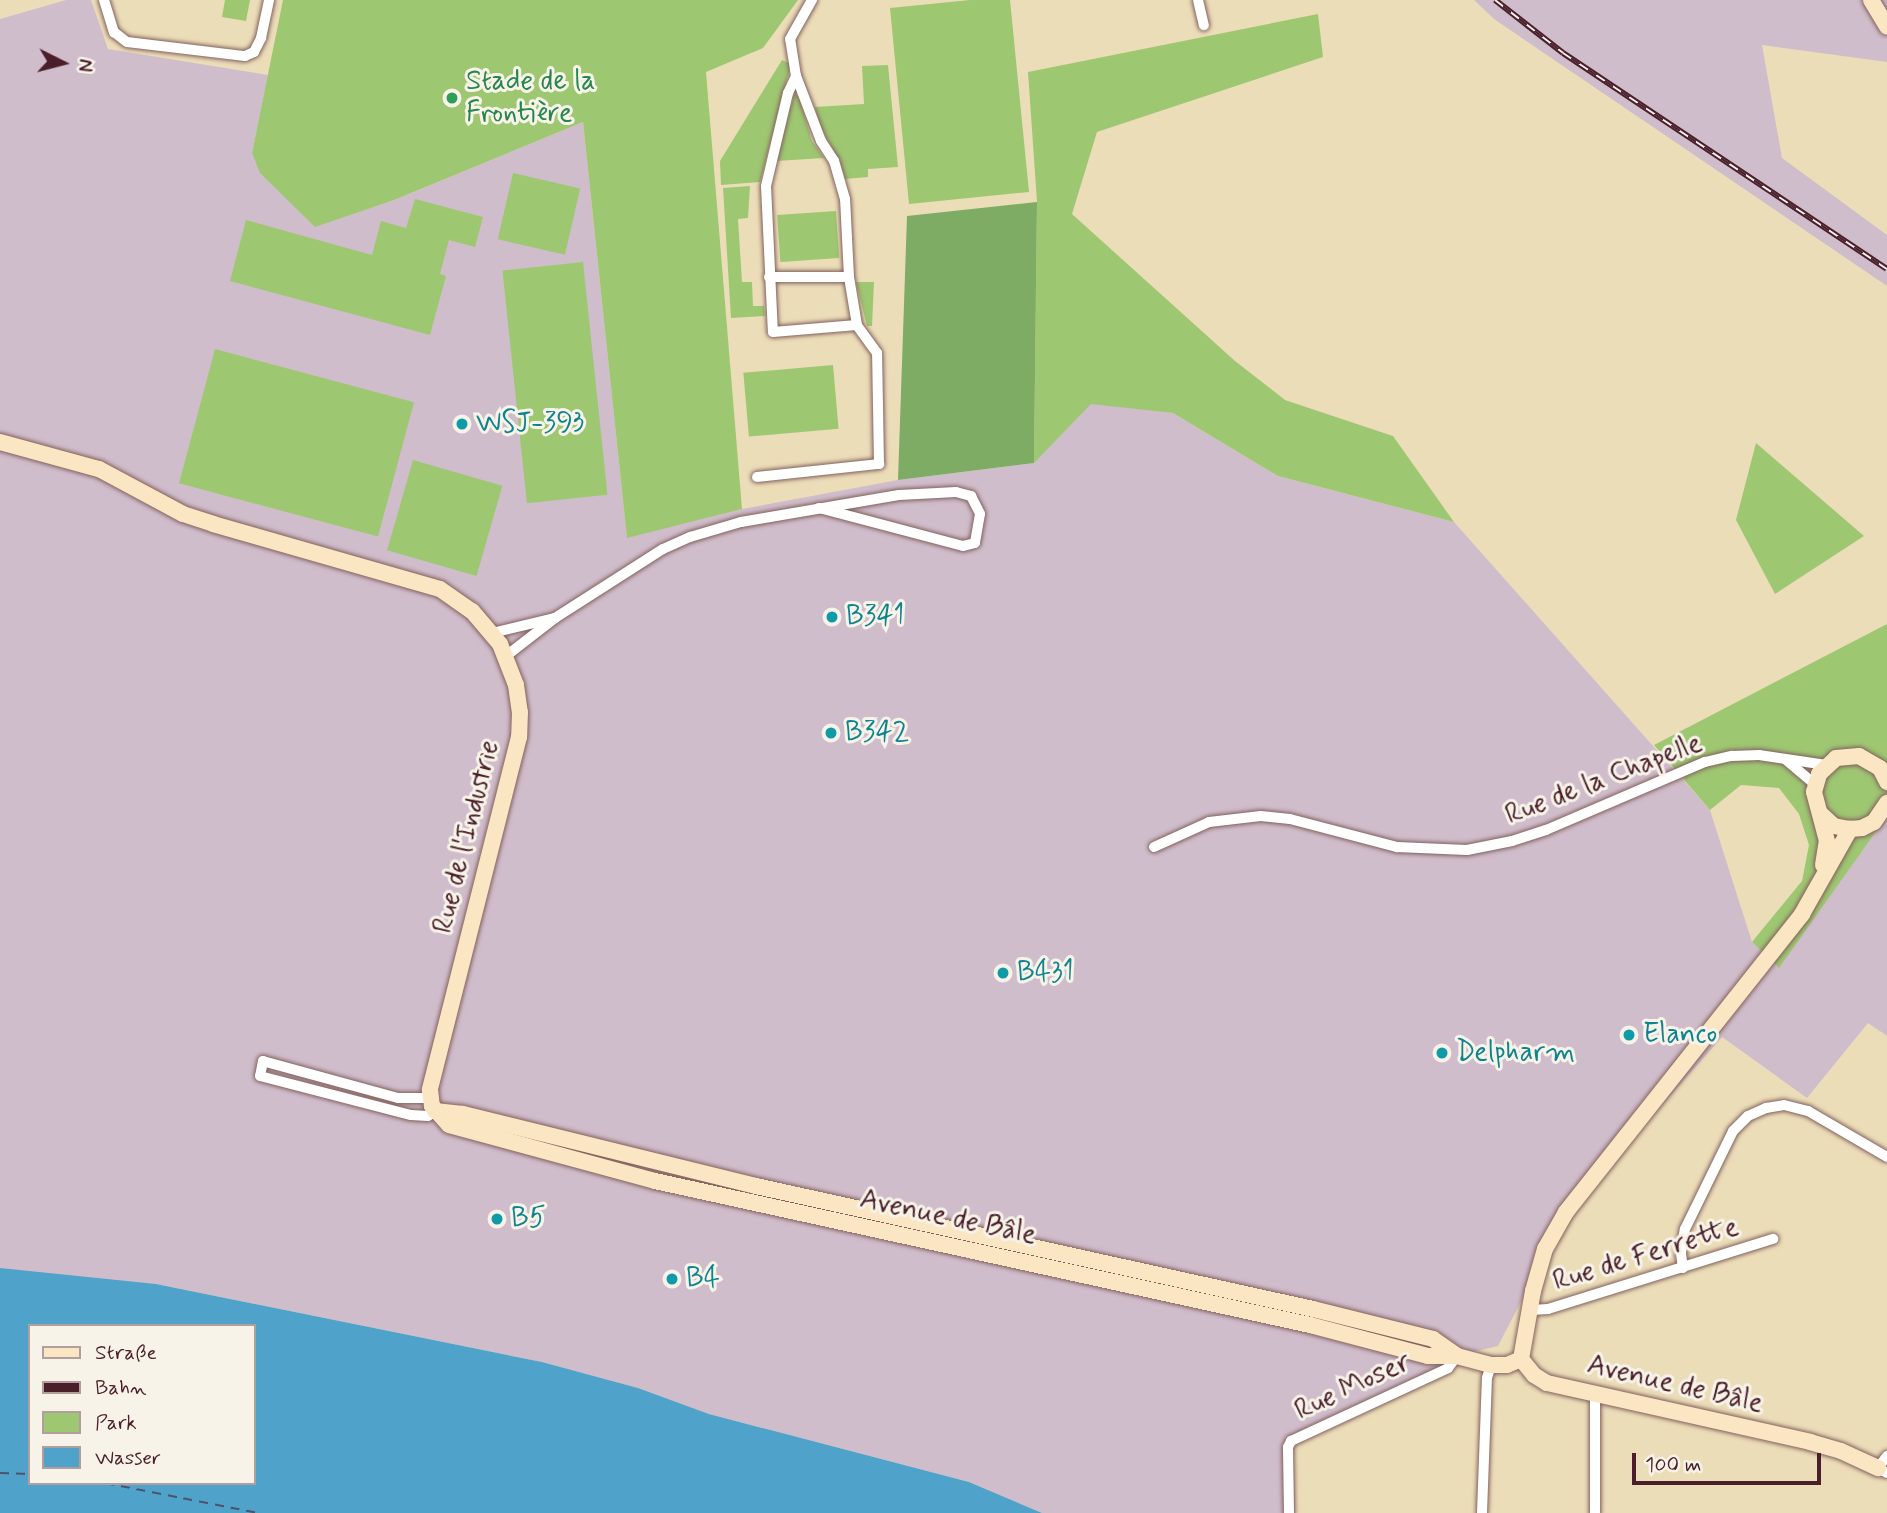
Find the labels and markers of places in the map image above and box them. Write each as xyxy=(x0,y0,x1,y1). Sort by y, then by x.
place label: Stade de la Frontière xyxy=(466,65,596,131)
marker: Stade de la Frontière xyxy=(444,90,460,106)
place label: WSJ-393 xyxy=(476,407,584,441)
marker: WSJ-393 xyxy=(454,416,470,432)
place label: B341 xyxy=(846,600,904,634)
marker: B341 xyxy=(824,609,840,625)
place label: B342 xyxy=(845,716,909,750)
marker: B342 xyxy=(823,725,839,741)
place label: B431 xyxy=(1017,956,1074,990)
marker: B431 xyxy=(995,965,1011,981)
place label: Elanco xyxy=(1643,1018,1717,1052)
marker: Elanco xyxy=(1621,1027,1637,1043)
place label: Delpharm xyxy=(1456,1036,1575,1070)
marker: Delpharm xyxy=(1434,1045,1450,1061)
place label: B5 xyxy=(511,1202,546,1236)
marker: B5 xyxy=(489,1211,505,1227)
place label: B4 xyxy=(686,1262,720,1296)
marker: B4 xyxy=(664,1271,680,1287)

